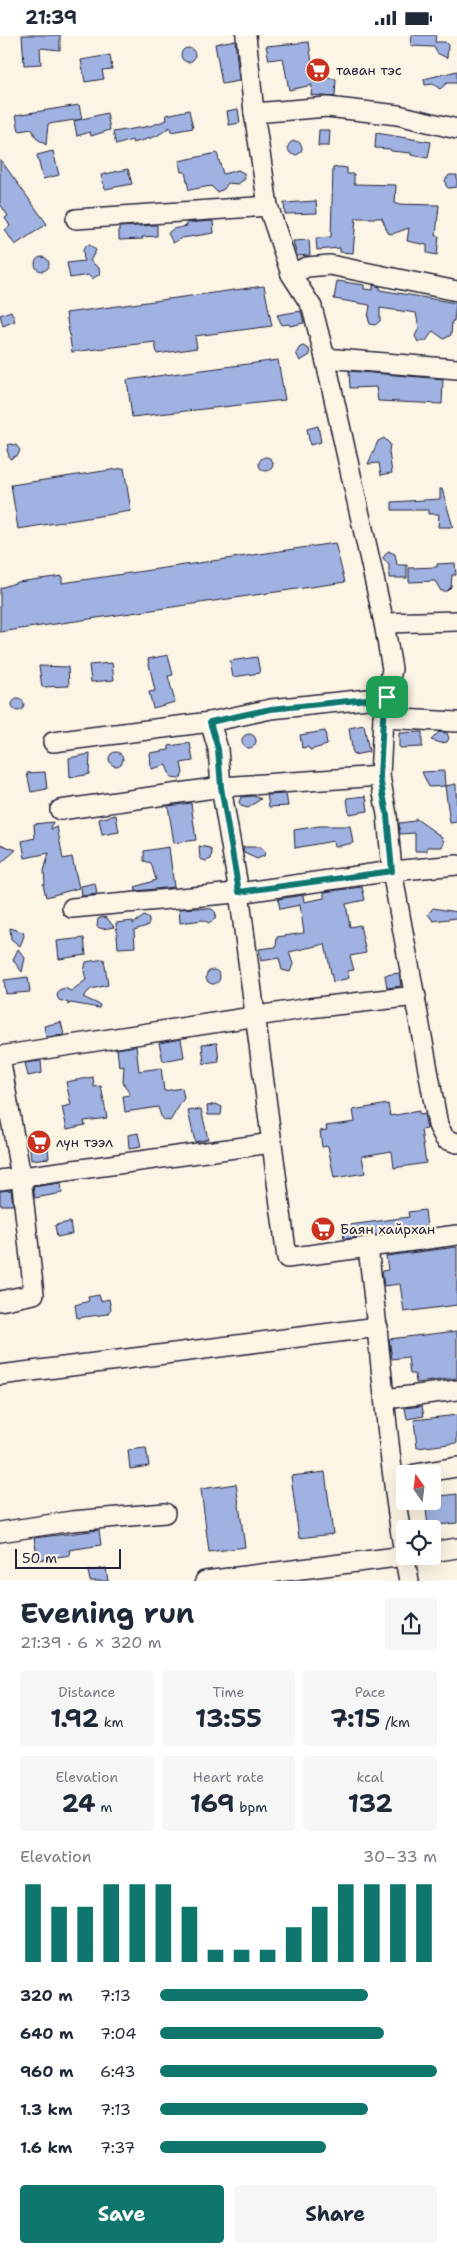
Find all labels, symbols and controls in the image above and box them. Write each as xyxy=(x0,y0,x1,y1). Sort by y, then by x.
text: 21:39 xyxy=(25,5,77,30)
supermarket icon: таван тэс xyxy=(305,57,331,83)
place label: таван тэс xyxy=(336,61,402,79)
pin xyxy=(366,676,408,718)
icon: arrive xyxy=(373,683,401,711)
supermarket icon: лүн тээл xyxy=(26,1129,52,1155)
place label: лүн тээл xyxy=(56,1133,113,1151)
supermarket icon: Баян хайрхан xyxy=(310,1216,336,1242)
place label: Баян хайрхан xyxy=(340,1220,435,1238)
north arrow xyxy=(396,1465,441,1510)
map controls xyxy=(396,1465,441,1565)
button: locate xyxy=(396,1520,441,1565)
scale bar xyxy=(15,1545,121,1569)
text: 50 m xyxy=(22,1549,57,1567)
text: Evening run xyxy=(20,1594,195,1632)
button: share xyxy=(385,1598,437,1650)
text: 21:39 · 6 × 320 m xyxy=(20,1632,162,1653)
text: Distance xyxy=(58,1683,116,1701)
text: Time xyxy=(212,1683,245,1701)
text: Pace xyxy=(355,1683,386,1701)
text: 1.92 xyxy=(50,1701,99,1735)
text: 13:55 xyxy=(195,1701,262,1735)
text: 7:15 xyxy=(330,1701,380,1735)
text: km xyxy=(99,1713,124,1731)
text: /km xyxy=(380,1713,410,1731)
text: Elevation xyxy=(55,1768,118,1786)
text: Heart rate xyxy=(193,1768,264,1786)
text: kcal xyxy=(357,1768,384,1786)
text: 24 xyxy=(61,1786,95,1820)
text: 169 xyxy=(190,1786,234,1820)
text: 132 xyxy=(348,1786,393,1820)
text: m xyxy=(95,1798,112,1816)
text: bpm xyxy=(234,1798,267,1816)
text: Elevation xyxy=(20,1846,92,1867)
text: 30–33 m xyxy=(363,1846,437,1867)
text: 320 m xyxy=(20,1985,73,2006)
text: 7:13 xyxy=(100,1985,131,2006)
text: 640 m xyxy=(20,2023,74,2044)
text: 7:04 xyxy=(100,2023,136,2044)
text: 960 m xyxy=(20,2061,73,2082)
text: 6:43 xyxy=(100,2061,135,2082)
text: 1.3 km xyxy=(20,2099,73,2120)
text: 7:13 xyxy=(100,2099,131,2120)
text: 1.6 km xyxy=(20,2137,72,2158)
text: 7:37 xyxy=(100,2137,135,2158)
button: Save xyxy=(20,2185,224,2243)
button: Share xyxy=(234,2185,437,2243)

